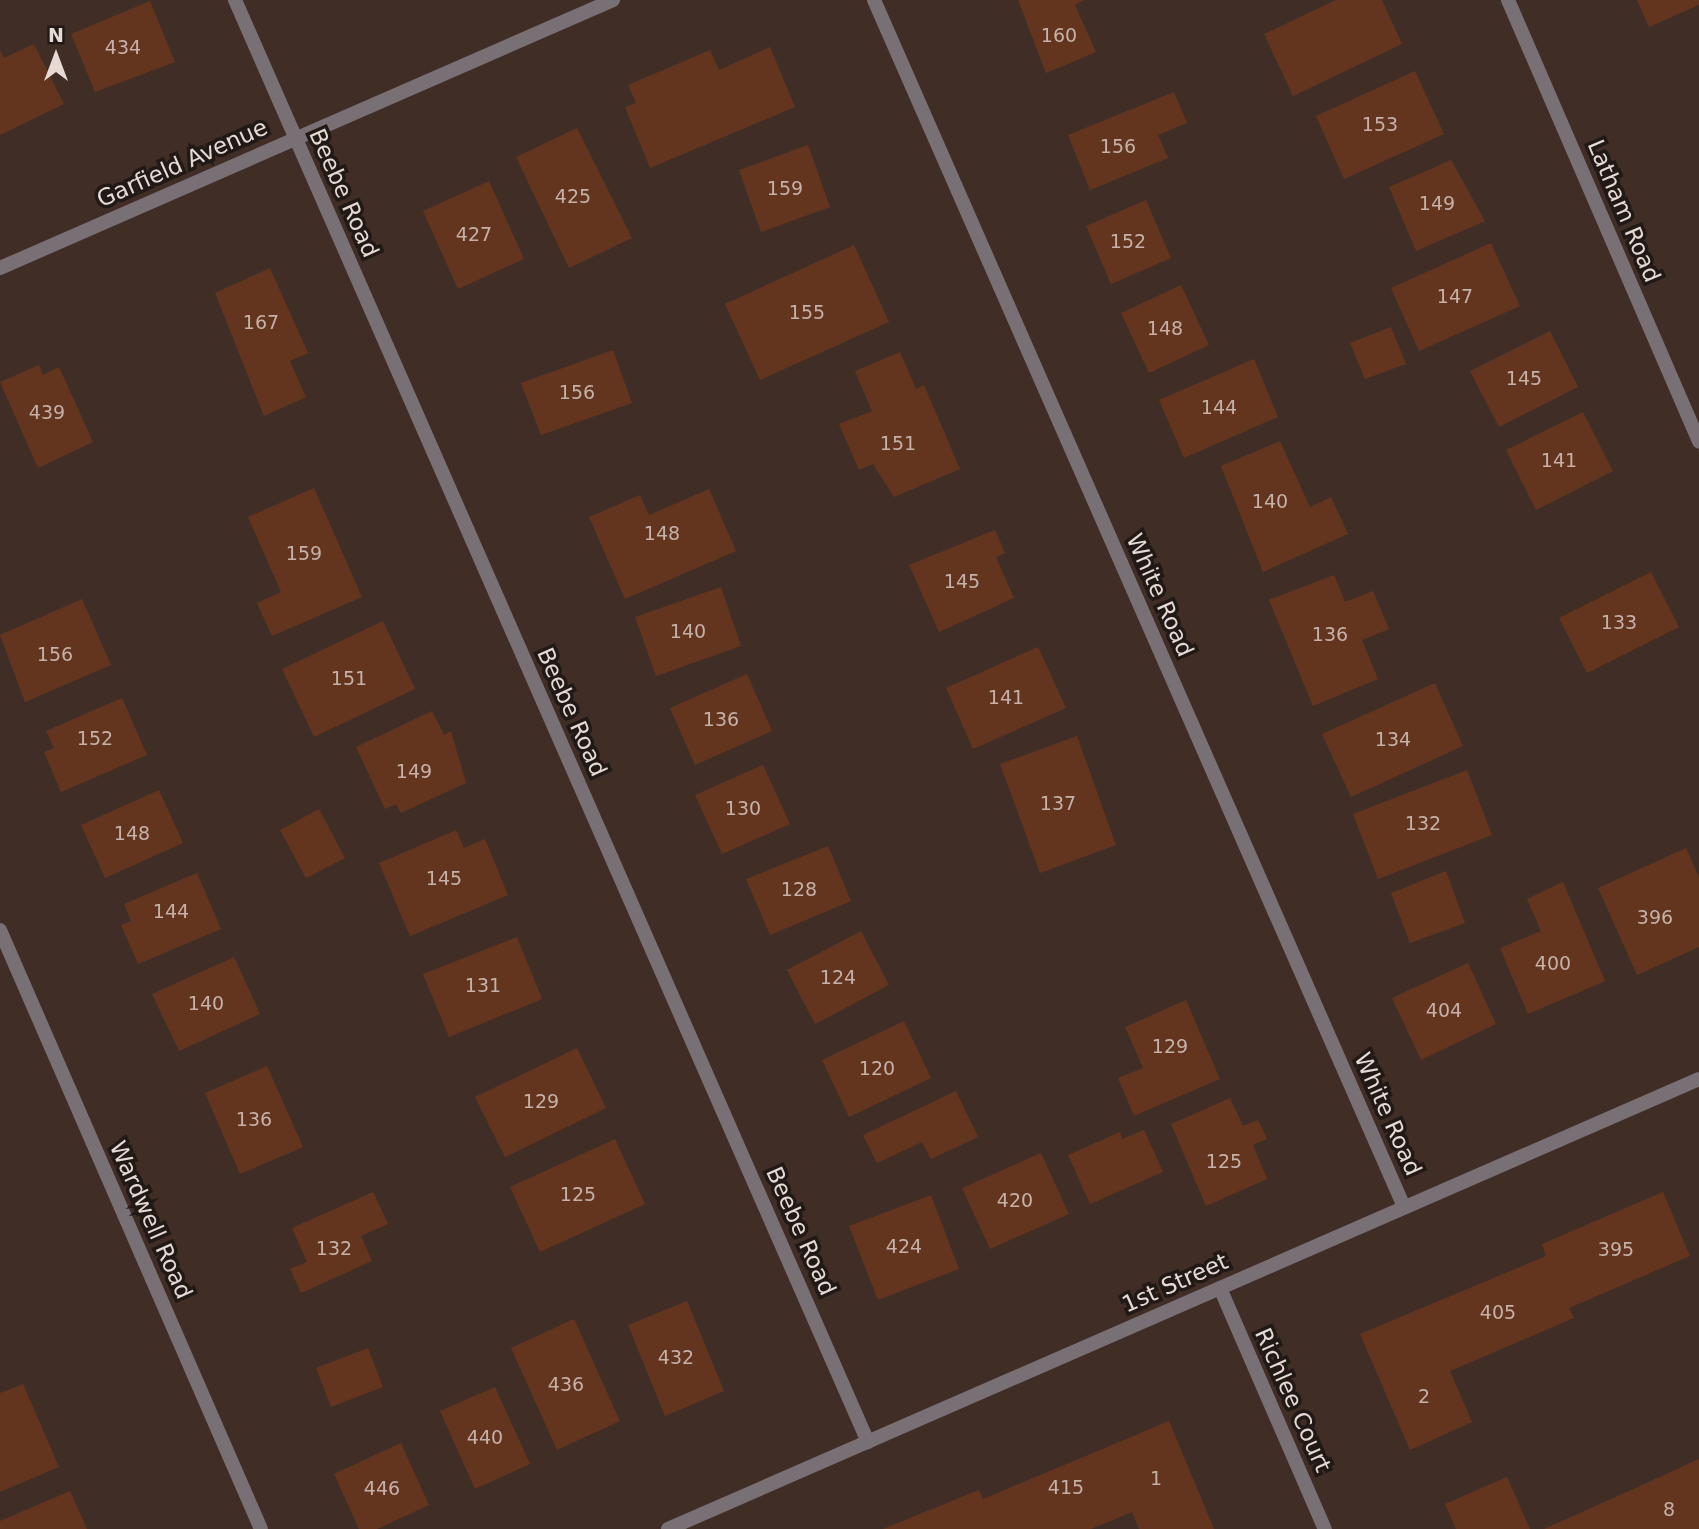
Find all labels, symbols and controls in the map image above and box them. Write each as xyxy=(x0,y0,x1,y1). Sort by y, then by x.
north arrow xyxy=(21,21,91,91)
text: N xyxy=(48,24,64,46)
house number: 160 xyxy=(1041,25,1077,47)
house number: 434 xyxy=(105,37,141,59)
street label: Garfield Avenue xyxy=(92,113,272,213)
house number: 153 xyxy=(1362,114,1398,136)
street label: Beebe Road xyxy=(303,124,385,262)
house number: 156 xyxy=(1100,136,1136,158)
street label: Latham Road xyxy=(1582,136,1666,286)
house number: 159 xyxy=(767,178,803,200)
house number: 425 xyxy=(555,186,591,208)
house number: 149 xyxy=(1419,193,1455,215)
house number: 427 xyxy=(456,224,492,246)
house number: 152 xyxy=(1110,231,1146,253)
house number: 147 xyxy=(1437,286,1473,308)
house number: 155 xyxy=(789,302,825,324)
house number: 167 xyxy=(243,312,279,334)
house number: 148 xyxy=(1147,318,1183,340)
house number: 145 xyxy=(1506,368,1542,390)
house number: 156 xyxy=(559,382,595,404)
house number: 144 xyxy=(1201,397,1237,419)
house number: 439 xyxy=(29,402,65,424)
house number: 151 xyxy=(880,433,916,455)
house number: 141 xyxy=(1541,450,1577,472)
house number: 140 xyxy=(1252,491,1288,513)
house number: 148 xyxy=(644,523,680,545)
street label: White Road xyxy=(1121,529,1199,661)
house number: 159 xyxy=(286,543,322,565)
house number: 145 xyxy=(944,571,980,593)
house number: 133 xyxy=(1601,612,1637,634)
house number: 140 xyxy=(670,621,706,643)
house number: 136 xyxy=(1312,624,1348,646)
street label: Beebe Road xyxy=(531,643,613,781)
house number: 156 xyxy=(37,644,73,666)
house number: 151 xyxy=(331,668,367,690)
house number: 141 xyxy=(988,687,1024,709)
house number: 136 xyxy=(703,709,739,731)
house number: 152 xyxy=(77,728,113,750)
house number: 134 xyxy=(1375,729,1411,751)
house number: 149 xyxy=(396,761,432,783)
house number: 137 xyxy=(1040,793,1076,815)
house number: 130 xyxy=(725,798,761,820)
house number: 132 xyxy=(1405,813,1441,835)
house number: 148 xyxy=(114,823,150,845)
house number: 145 xyxy=(426,868,462,890)
house number: 128 xyxy=(781,879,817,901)
house number: 144 xyxy=(153,901,189,923)
house number: 396 xyxy=(1637,907,1673,929)
house number: 400 xyxy=(1535,953,1571,975)
house number: 124 xyxy=(820,967,856,989)
house number: 131 xyxy=(465,975,501,997)
house number: 140 xyxy=(188,993,224,1015)
house number: 404 xyxy=(1426,1000,1462,1022)
house number: 129 xyxy=(1152,1036,1188,1058)
street label: White Road xyxy=(1349,1048,1427,1180)
house number: 120 xyxy=(859,1058,895,1080)
house number: 129 xyxy=(523,1091,559,1113)
house number: 136 xyxy=(236,1109,272,1131)
street label: Wardwell Road xyxy=(104,1137,198,1303)
house number: 125 xyxy=(1206,1151,1242,1173)
street label: Beebe Road xyxy=(760,1162,842,1300)
house number: 125 xyxy=(560,1184,596,1206)
house number: 420 xyxy=(997,1190,1033,1212)
house number: 424 xyxy=(886,1236,922,1258)
house number: 132 xyxy=(316,1238,352,1260)
house number: 395 xyxy=(1598,1239,1634,1261)
street label: 1st Street xyxy=(1118,1247,1232,1319)
house number: 405 xyxy=(1480,1302,1516,1324)
street label: Richlee Court xyxy=(1249,1324,1337,1476)
house number: 432 xyxy=(658,1347,694,1369)
house number: 436 xyxy=(548,1374,584,1396)
house number: 2 xyxy=(1418,1386,1430,1408)
house number: 440 xyxy=(467,1427,503,1449)
house number: 1 xyxy=(1150,1468,1162,1490)
house number: 415 xyxy=(1048,1477,1084,1499)
house number: 446 xyxy=(364,1478,400,1500)
house number: 8 xyxy=(1663,1499,1675,1521)

